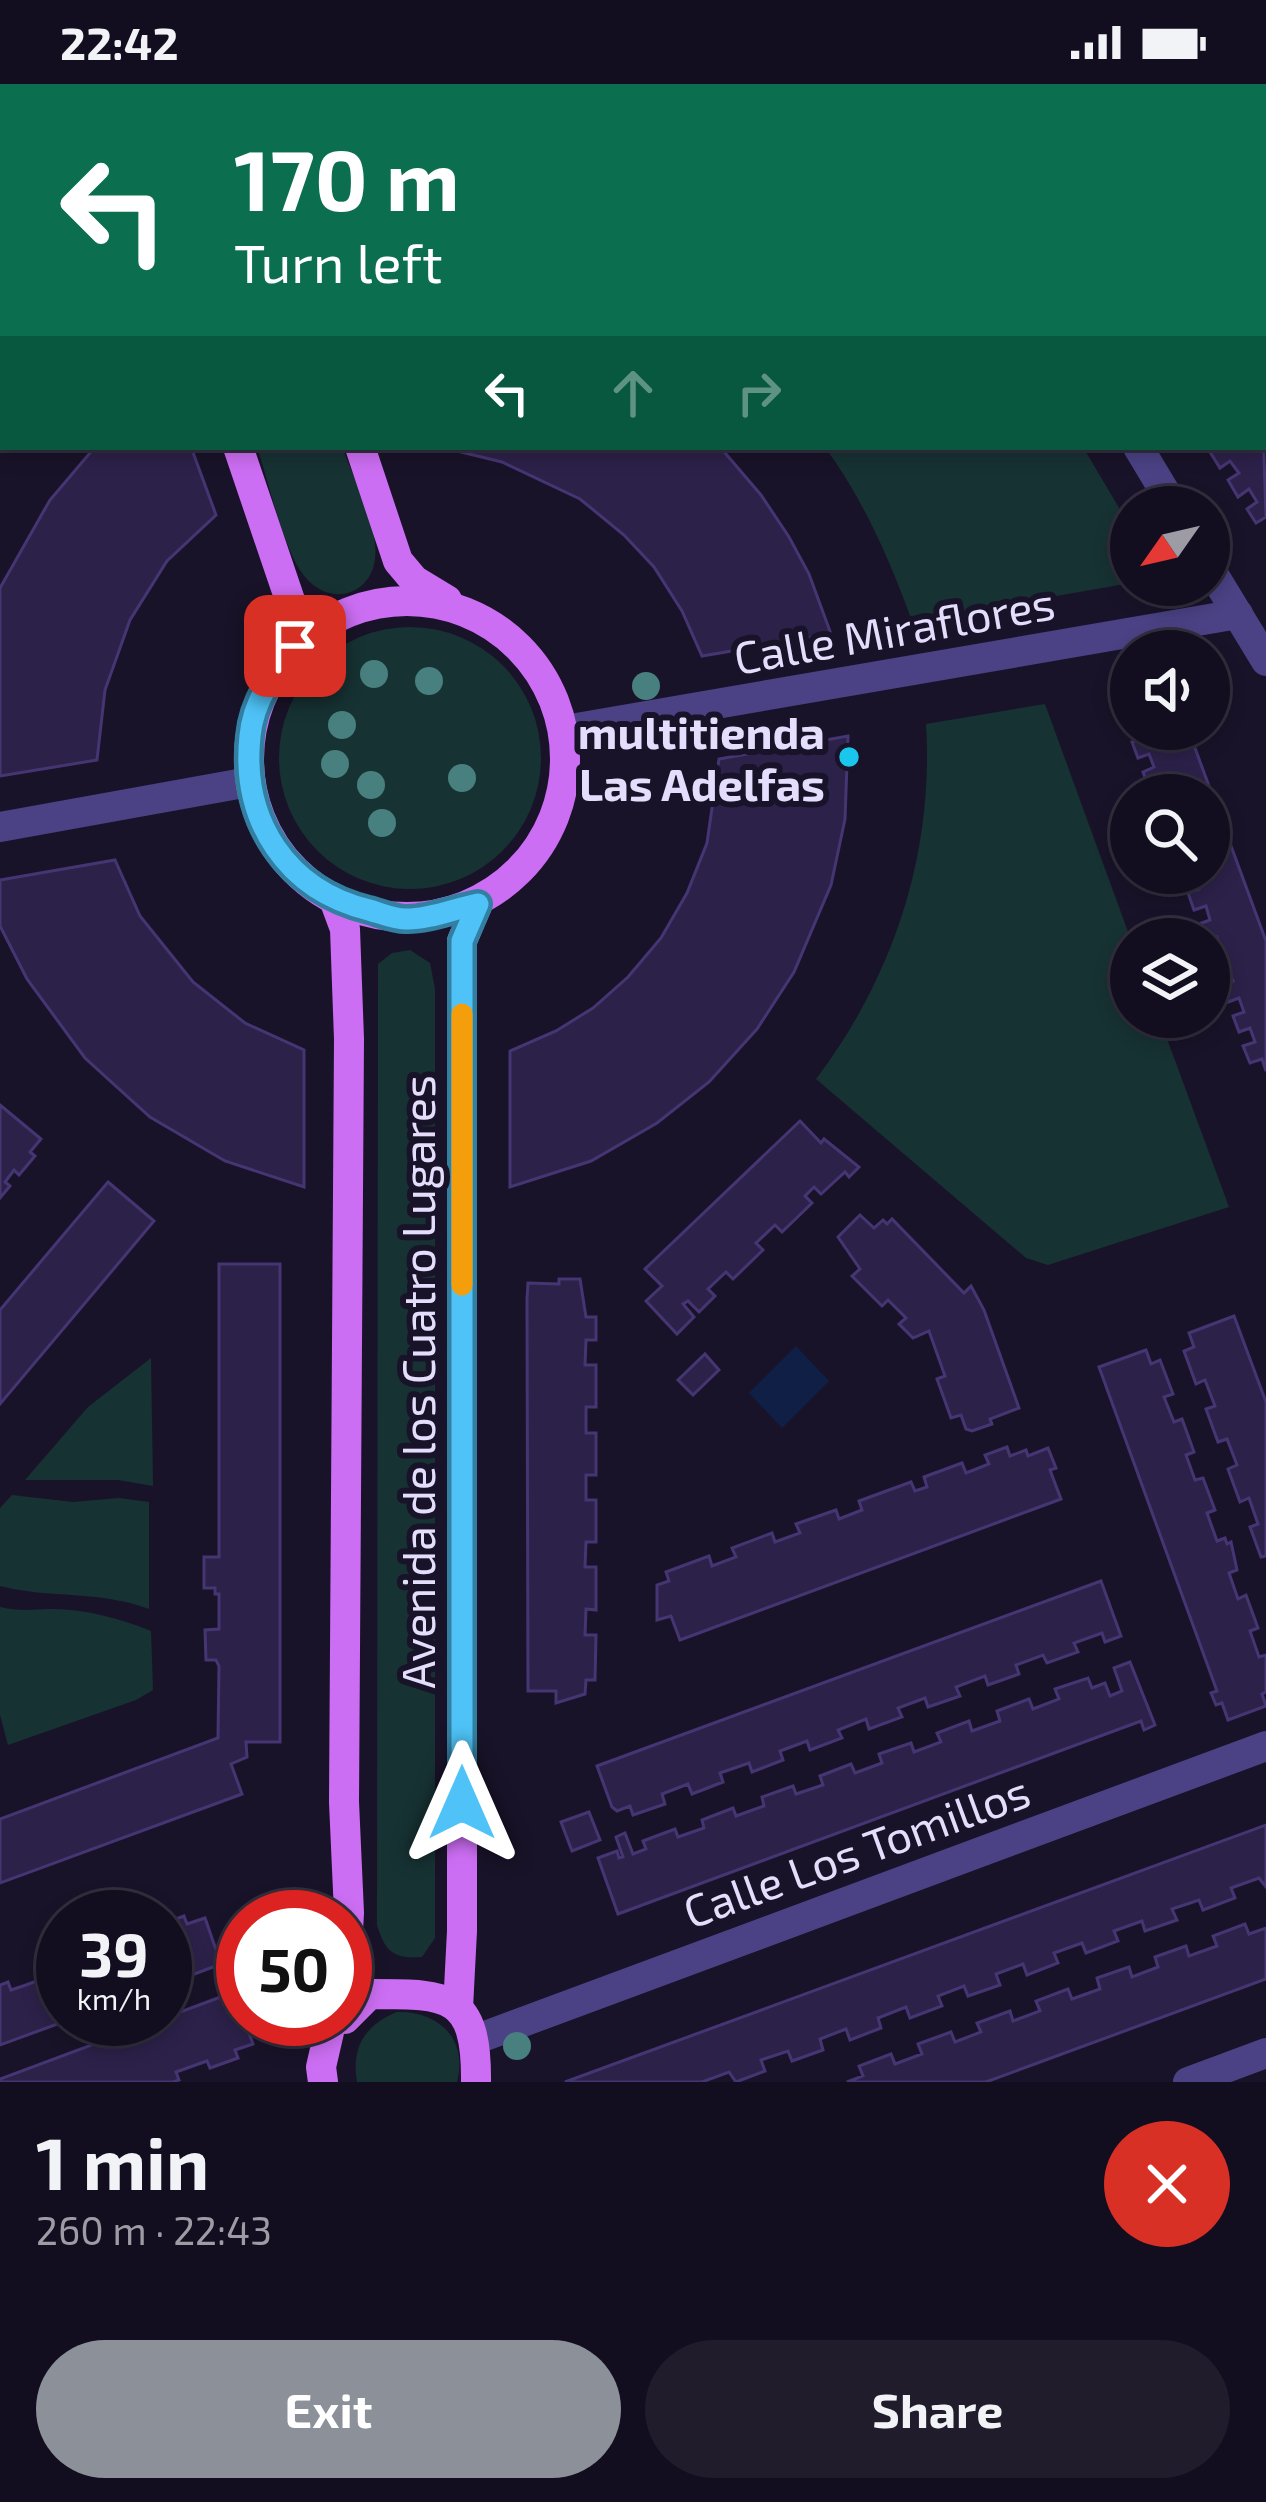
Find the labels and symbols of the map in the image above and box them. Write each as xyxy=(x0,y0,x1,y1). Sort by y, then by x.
north arrow xyxy=(1110,486,1230,606)
street label: Calle Miraflores xyxy=(729,574,1059,684)
pin xyxy=(244,595,346,697)
place label: multitienda Las Adelfas xyxy=(578,704,825,810)
marker: multitienda Las Adelfas xyxy=(836,744,862,770)
street label: Avenida de los Cuatro Lugares xyxy=(390,1075,444,1689)
position arrow xyxy=(399,1740,525,1866)
street label: Calle Los Tomillos xyxy=(676,1762,1036,1938)
speed limit sign: 50 xyxy=(216,1890,372,2046)

